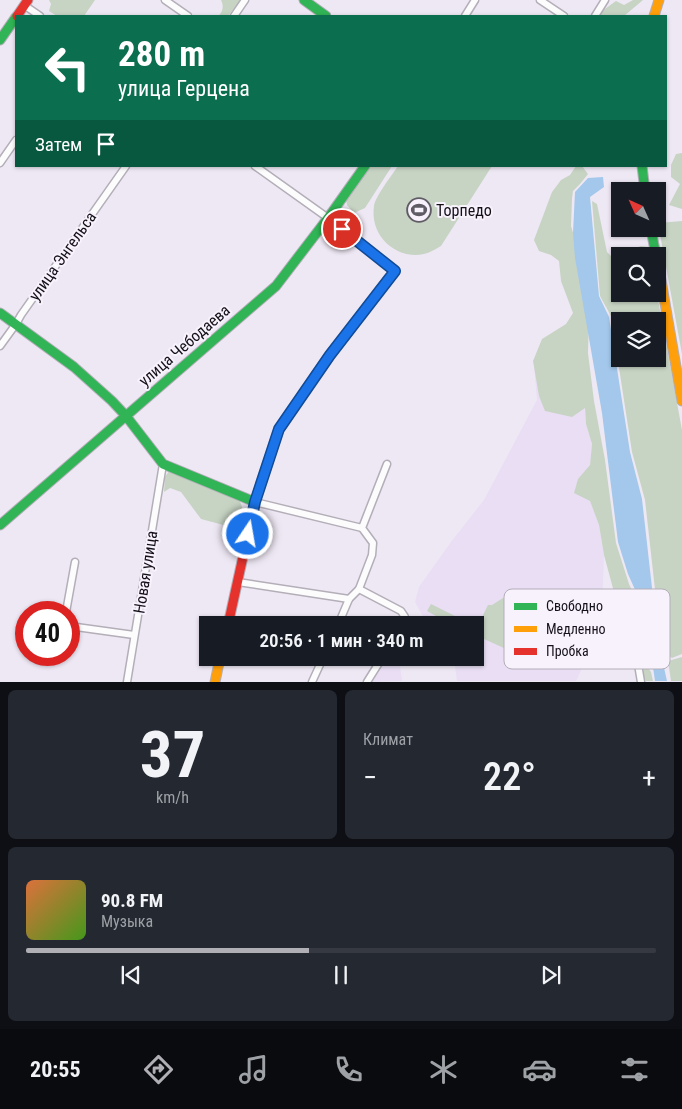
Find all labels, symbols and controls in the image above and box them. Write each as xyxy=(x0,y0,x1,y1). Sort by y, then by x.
text: 280 m xyxy=(118,34,205,75)
icon: left xyxy=(35,35,100,100)
text: улица Герцена xyxy=(118,76,250,101)
icon: arrive xyxy=(92,130,120,158)
text: Затем xyxy=(35,133,82,156)
north arrow xyxy=(611,182,666,238)
map controls xyxy=(611,182,666,367)
sports icon: Торпедо xyxy=(406,197,432,223)
place label: Торпедо xyxy=(436,201,492,220)
street label: улица Энгельса xyxy=(25,208,100,304)
pin xyxy=(321,208,363,250)
icon: arrive xyxy=(328,215,356,243)
button: search xyxy=(611,247,666,302)
street label: улица Чебодаева xyxy=(135,301,234,390)
button: layers xyxy=(611,312,666,367)
position arrow xyxy=(221,507,273,559)
street label: Новая улица xyxy=(130,529,161,615)
legend xyxy=(504,589,670,669)
text: Свободно xyxy=(546,598,603,614)
speed limit sign: 40 xyxy=(15,601,80,666)
text: Медленно xyxy=(546,621,606,637)
text: 20:56 · 1 мин · 340 m xyxy=(260,629,423,652)
text: Пробка xyxy=(546,643,589,659)
text: 37 xyxy=(140,717,205,793)
text: Климат xyxy=(363,730,413,749)
text: 22° xyxy=(483,755,536,799)
text: − xyxy=(363,761,377,794)
text: + xyxy=(642,761,656,794)
text: km/h xyxy=(156,788,189,807)
text: 90.8 FM xyxy=(101,889,163,912)
text: Музыка xyxy=(101,912,153,931)
icon: previous xyxy=(117,961,145,989)
icon: pause xyxy=(327,961,355,989)
icon: next xyxy=(537,961,565,989)
icon: directions xyxy=(141,1052,176,1087)
icon: music xyxy=(236,1052,271,1087)
icon: phone xyxy=(331,1052,366,1087)
icon: climate xyxy=(426,1052,461,1087)
icon: car xyxy=(522,1052,557,1087)
icon: filters xyxy=(617,1052,652,1087)
text: 20:55 xyxy=(30,1057,81,1082)

